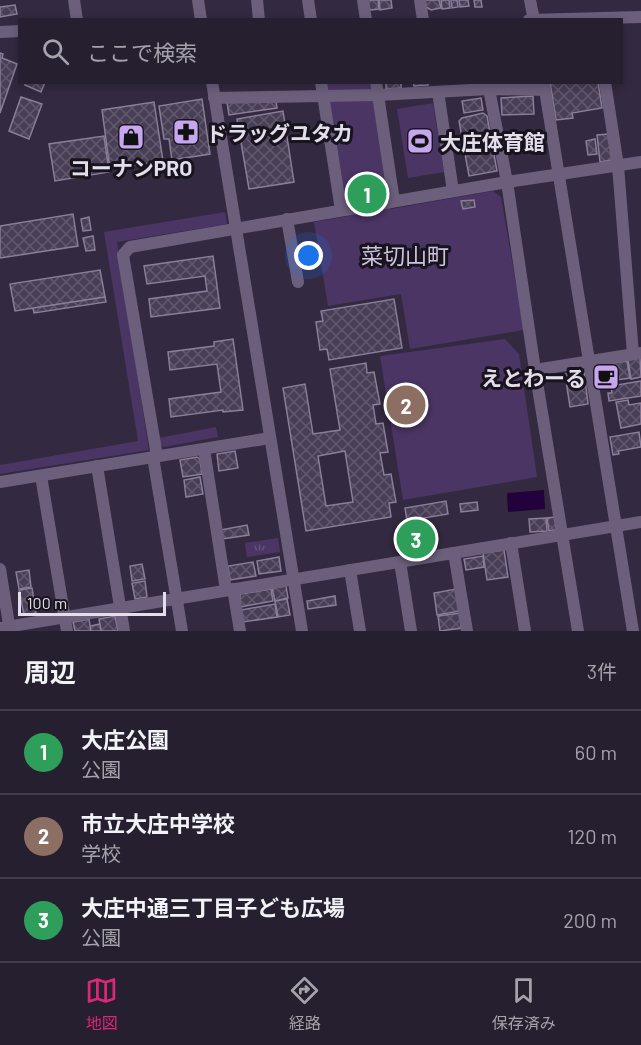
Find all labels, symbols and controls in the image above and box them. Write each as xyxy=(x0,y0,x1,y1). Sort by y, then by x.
search box xyxy=(18,18,623,84)
icon: search xyxy=(39,35,72,68)
text: ここで検索 xyxy=(87,39,197,65)
pharmacy icon: ドラッグユタカ xyxy=(171,117,201,147)
place label: ドラッグユタカ xyxy=(206,120,353,145)
shop icon: コーナンPRO xyxy=(116,122,146,152)
sports icon: 大庄体育館 xyxy=(405,126,435,156)
place label: 大庄体育館 xyxy=(440,129,545,154)
place label: コーナンPRO xyxy=(70,155,192,180)
pin: 1 xyxy=(348,172,386,216)
your location xyxy=(294,241,323,270)
district label: 菜切山町 xyxy=(361,242,449,268)
cafe icon: えとわーる xyxy=(591,362,621,392)
place label: えとわーる xyxy=(481,365,586,390)
pin: 2 xyxy=(386,382,426,428)
pin: 3 xyxy=(396,516,436,562)
scale bar xyxy=(18,589,166,616)
text: 100 m xyxy=(27,593,67,612)
text: 周辺 xyxy=(24,656,76,687)
text: 3件 xyxy=(587,659,617,683)
text: 大庄公園 xyxy=(81,726,169,752)
text: 1 xyxy=(40,740,47,764)
text: 60 m xyxy=(575,740,617,764)
text: 公園 xyxy=(81,757,121,781)
text: 市立大庄中学校 xyxy=(81,810,235,836)
text: 2 xyxy=(38,824,49,848)
text: 120 m xyxy=(567,824,617,848)
text: 学校 xyxy=(81,841,121,865)
text: 大庄中通三丁目子ども広場 xyxy=(81,894,345,920)
text: 3 xyxy=(38,908,49,932)
text: 200 m xyxy=(563,908,617,932)
text: 公園 xyxy=(81,925,121,949)
tab: 地図 xyxy=(85,974,118,1034)
tab: 経路 xyxy=(288,974,321,1034)
tab: 保存済み xyxy=(492,974,556,1034)

